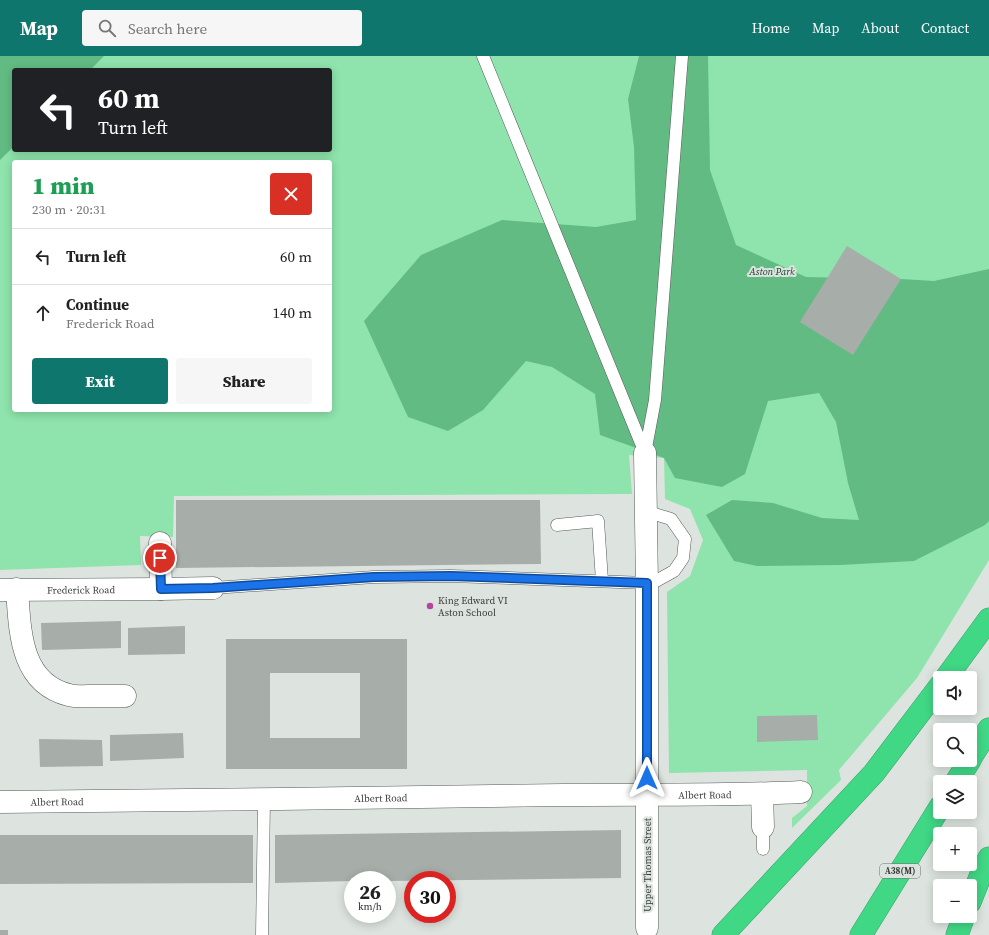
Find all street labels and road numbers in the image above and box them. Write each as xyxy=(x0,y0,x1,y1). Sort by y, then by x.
street label: Frederick Road xyxy=(47,583,115,597)
street label: Albert Road xyxy=(678,788,732,802)
street label: Albert Road xyxy=(354,791,408,805)
street label: Albert Road xyxy=(30,795,84,809)
street label: Upper Thomas Street xyxy=(641,817,654,912)
road number: A38(M) xyxy=(880,864,920,878)

